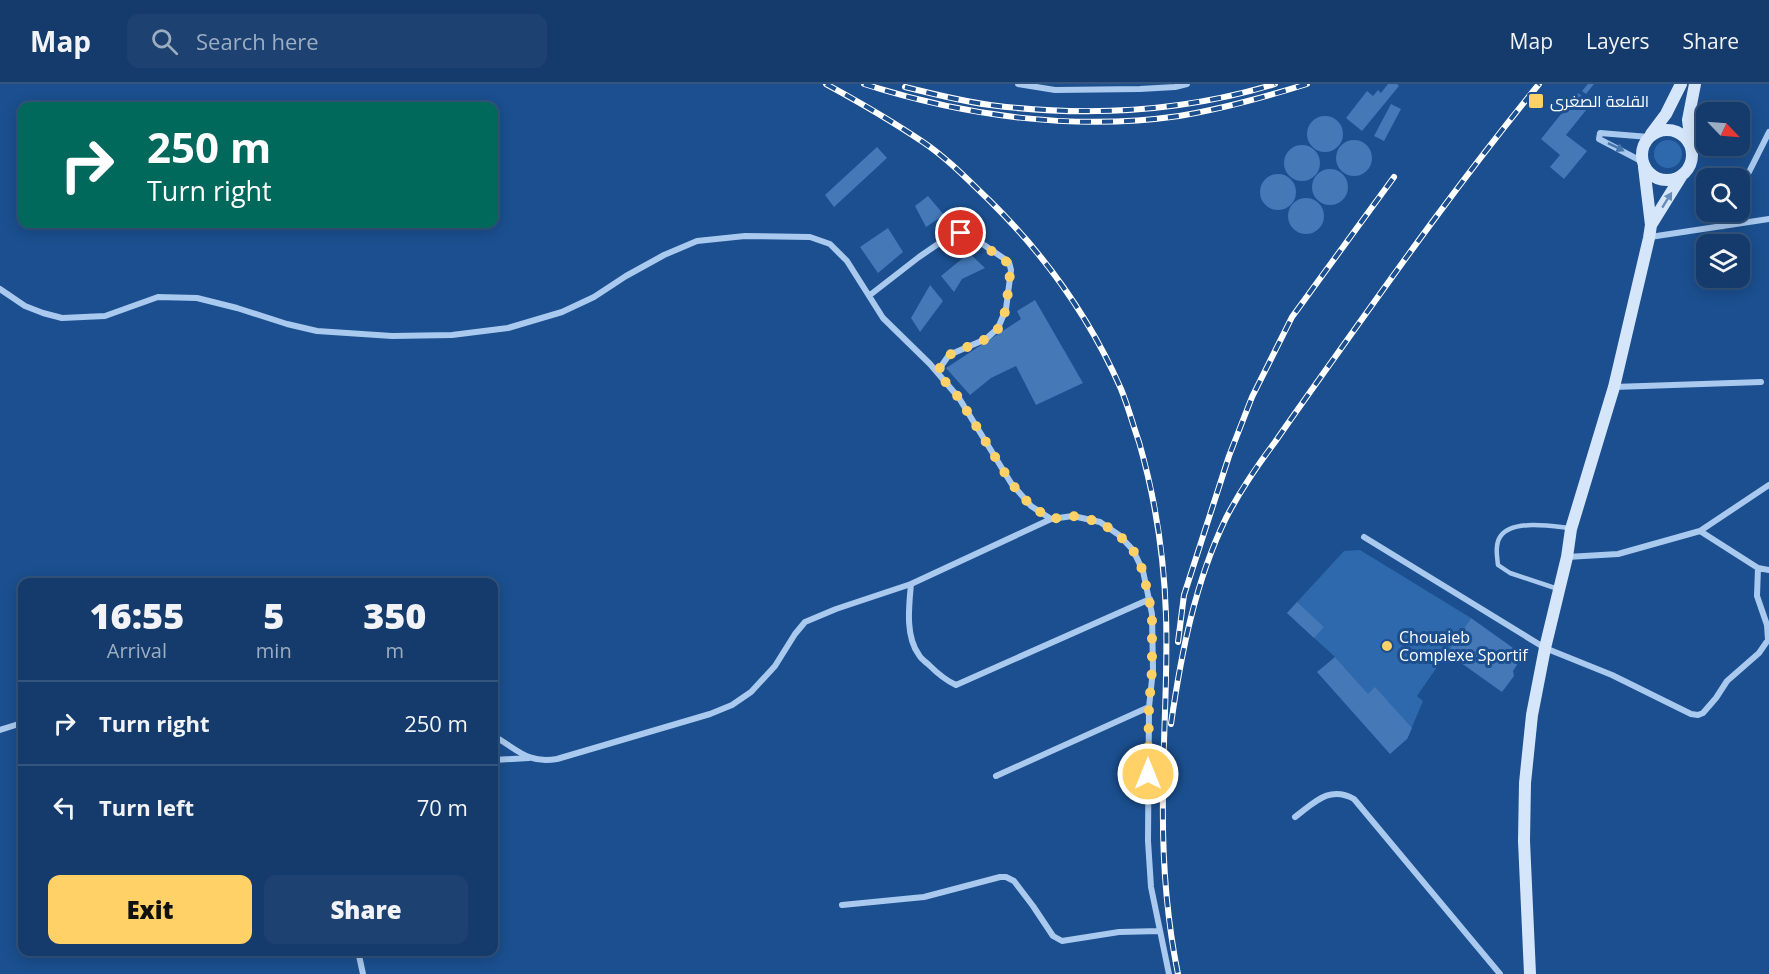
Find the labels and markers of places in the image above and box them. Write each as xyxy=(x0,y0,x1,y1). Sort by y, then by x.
place label: القلعة الصغرى xyxy=(1550,90,1649,112)
marker: القلعة الصغرى xyxy=(1527,92,1545,110)
pin xyxy=(935,207,986,258)
place label: Chouaieb Complexe Sportif xyxy=(1399,626,1529,666)
marker: Chouaieb Complexe Sportif xyxy=(1380,639,1394,653)

